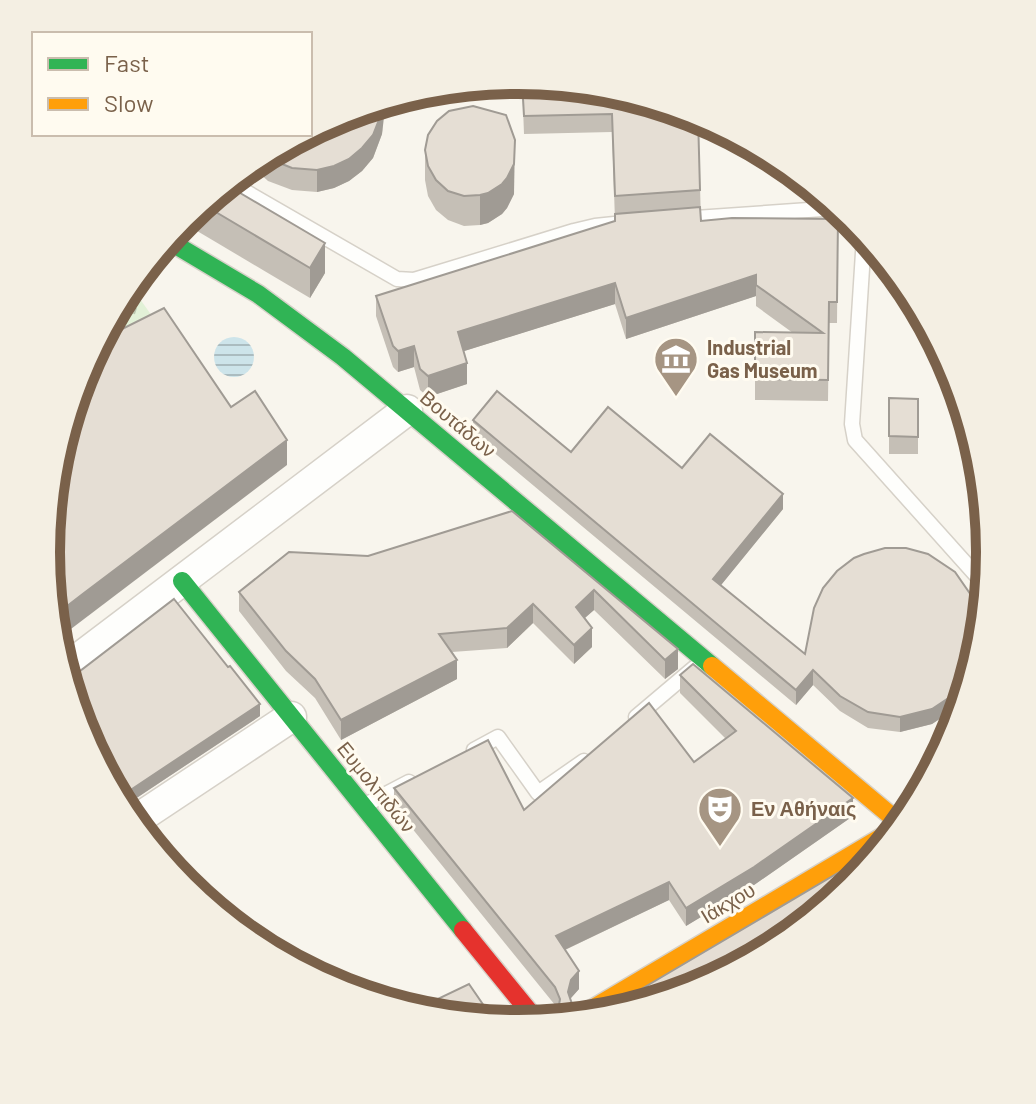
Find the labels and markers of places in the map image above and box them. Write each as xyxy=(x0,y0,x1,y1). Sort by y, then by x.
museum icon: Industrial Gas Museum xyxy=(652,335,700,398)
place label: Industrial Gas Museum xyxy=(707,335,818,382)
theatre icon: Εν Αθήναις xyxy=(696,785,744,848)
place label: Εν Αθήναις xyxy=(751,796,856,820)

